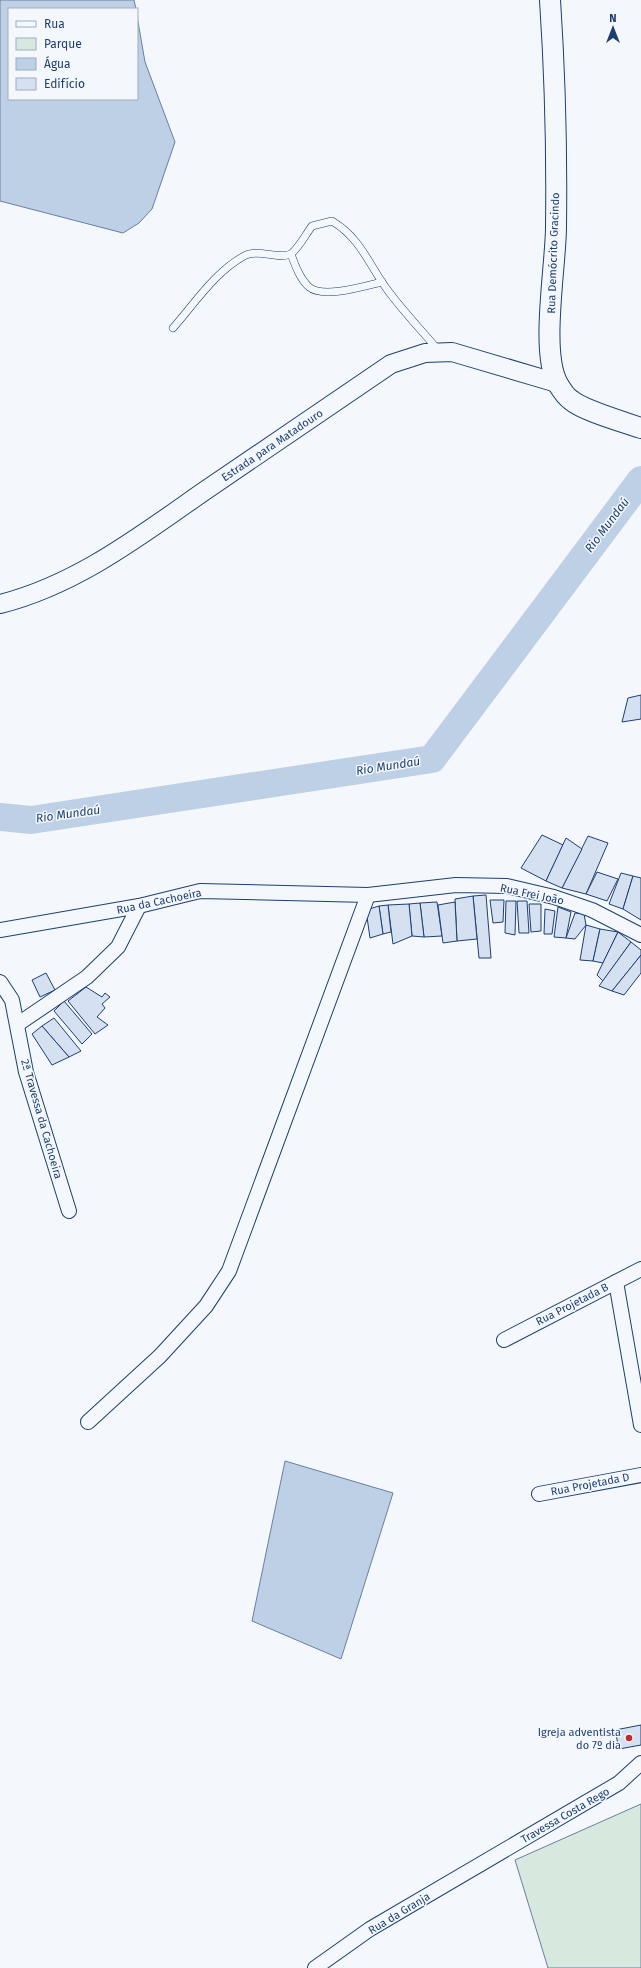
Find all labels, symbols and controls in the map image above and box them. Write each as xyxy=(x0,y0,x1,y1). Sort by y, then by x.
legend xyxy=(8,8,138,100)
north arrow xyxy=(593,8,633,48)
text: N xyxy=(609,12,617,25)
text: Rua xyxy=(44,17,65,31)
text: Parque xyxy=(44,37,82,51)
text: Água xyxy=(44,56,71,71)
text: Edifício xyxy=(44,77,85,91)
street label: Rua Demócrito Gracindo xyxy=(545,192,562,314)
street label: Estrada para Matadouro xyxy=(219,407,325,484)
water label: Rio Mundaú xyxy=(582,495,632,555)
water label: Rio Mundaú xyxy=(355,754,421,778)
water label: Rio Mundaú xyxy=(35,803,101,825)
street label: Rua Frei João xyxy=(499,881,565,908)
street label: Rua da Cachoeira xyxy=(115,886,203,917)
street label: 2ª Travessa da Cachoeira xyxy=(18,1058,65,1180)
street label: Rua Projetada B xyxy=(534,1280,611,1328)
street label: Rua Projetada D xyxy=(550,1470,631,1499)
place label: Igreja adventista do 7º dia xyxy=(538,1726,621,1752)
marker: Igreja adventista do 7º dia xyxy=(624,1733,634,1743)
street label: Travessa Costa Rego xyxy=(519,1785,612,1846)
street label: Rua da Granja xyxy=(366,1890,433,1937)

